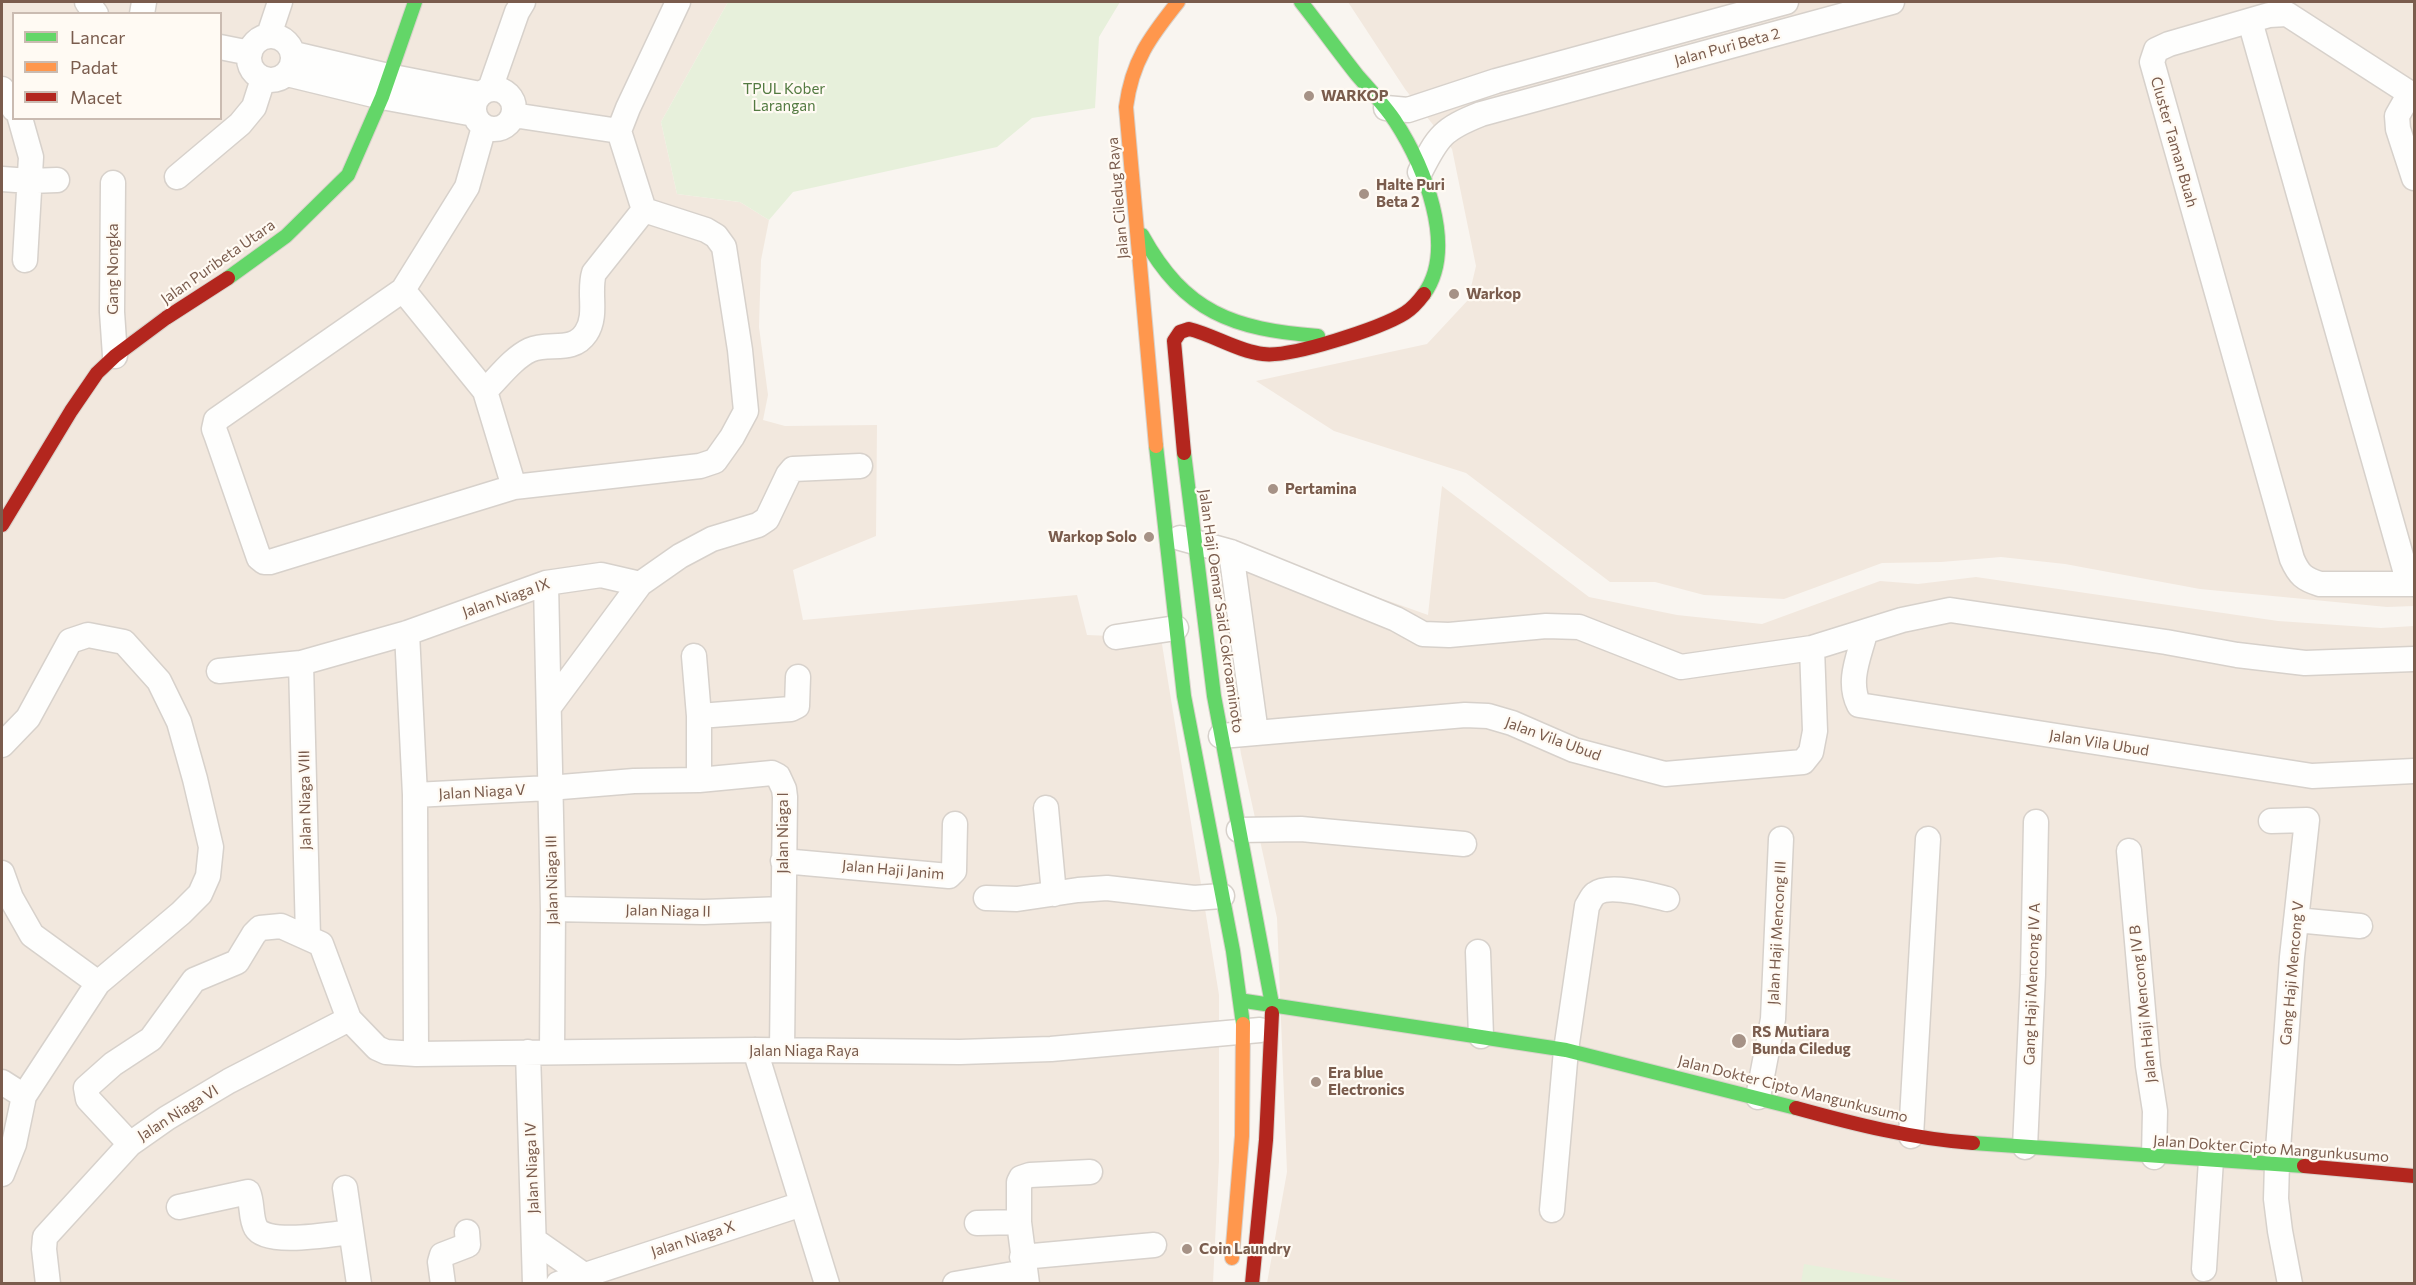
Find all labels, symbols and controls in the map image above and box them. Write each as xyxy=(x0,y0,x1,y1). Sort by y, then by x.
legend xyxy=(12,12,222,120)
street label: Jalan Puri Beta 2 xyxy=(1672,24,1782,70)
text: Lancar xyxy=(70,26,126,48)
text: Padat xyxy=(70,56,118,78)
street label: Cluster Taman Buah xyxy=(2147,75,2201,209)
park label: TPUL Kober Larangan xyxy=(743,80,825,115)
text: Macet xyxy=(70,86,122,108)
place label: WARKOP xyxy=(1321,87,1389,105)
marker: WARKOP xyxy=(1302,89,1316,103)
street label: Jalan Ciledug Raya xyxy=(1104,136,1132,260)
place label: Halte Puri Beta 2 xyxy=(1376,176,1445,211)
marker: Halte Puri Beta 2 xyxy=(1357,187,1371,201)
street label: Jalan Puribeta Utara xyxy=(157,216,279,308)
street label: Gang Nongka xyxy=(104,223,122,315)
place label: Warkop xyxy=(1466,285,1521,303)
marker: Warkop xyxy=(1447,287,1461,301)
place label: Pertamina xyxy=(1285,480,1357,498)
marker: Pertamina xyxy=(1266,482,1280,496)
street label: Jalan Haji Oemar Said Cokroaminoto xyxy=(1195,488,1247,734)
place label: Warkop Solo xyxy=(1048,528,1137,546)
marker: Warkop Solo xyxy=(1142,530,1156,544)
street label: Jalan Niaga IX xyxy=(460,575,552,621)
street label: Jalan Vila Ubud xyxy=(1503,713,1603,765)
street label: Jalan Vila Ubud xyxy=(2048,726,2150,760)
street label: Jalan Niaga VIII xyxy=(295,750,315,850)
street label: Jalan Niaga V xyxy=(438,781,526,803)
street label: Jalan Niaga I xyxy=(774,792,792,874)
street label: Jalan Niaga III xyxy=(542,835,562,925)
street label: Jalan Haji Janim xyxy=(841,857,945,883)
street label: Jalan Haji Mencong III xyxy=(1764,860,1790,1006)
street label: Gang Haji Mencong V xyxy=(2277,900,2307,1046)
street label: Jalan Niaga II xyxy=(625,901,711,921)
street label: Gang Haji Mencong IV A xyxy=(2020,902,2044,1066)
street label: Jalan Haji Mencong IV B xyxy=(2126,924,2160,1084)
place label: RS Mutiara Bunda Ciledug xyxy=(1752,1023,1851,1058)
marker: RS Mutiara Bunda Ciledug xyxy=(1730,1032,1748,1050)
street label: Jalan Niaga Raya xyxy=(749,1042,859,1060)
street label: Jalan Dokter Cipto Mangunkusumo xyxy=(1676,1052,1910,1126)
place label: Era blue Electronics xyxy=(1328,1064,1405,1099)
marker: Era blue Electronics xyxy=(1309,1075,1323,1089)
street label: Jalan Niaga VI xyxy=(134,1081,222,1145)
street label: Jalan Niaga IV xyxy=(521,1122,543,1214)
street label: Jalan Dokter Cipto Mangunkusumo xyxy=(2152,1132,2390,1166)
street label: Jalan Niaga X xyxy=(649,1217,737,1261)
place label: Coin Laundry xyxy=(1199,1240,1291,1258)
marker: Coin Laundry xyxy=(1180,1242,1194,1256)

